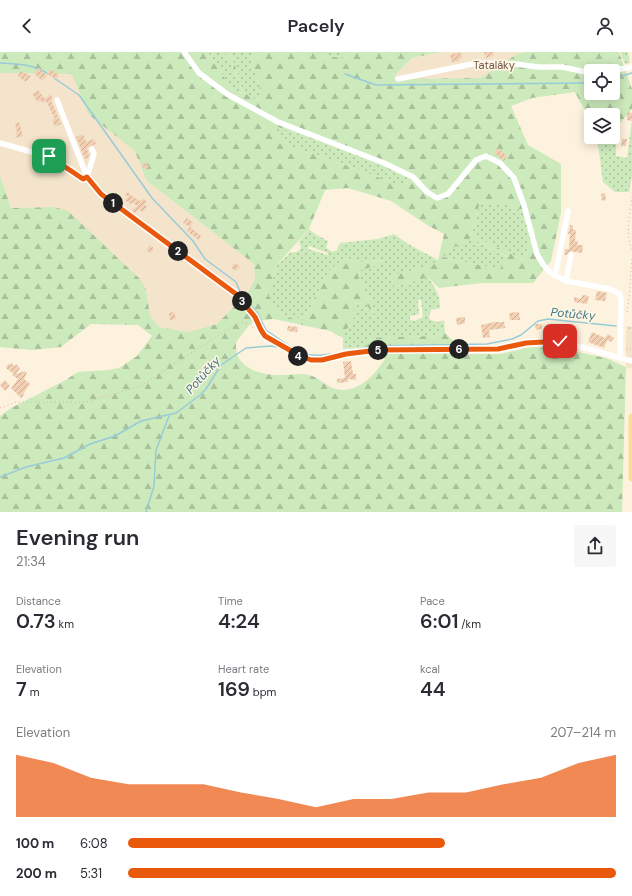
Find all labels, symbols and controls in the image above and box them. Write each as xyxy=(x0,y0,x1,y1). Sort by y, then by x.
text: Pacely xyxy=(287,14,345,38)
icon: back xyxy=(16,15,38,37)
icon: person xyxy=(594,15,616,37)
street label: Tataláky xyxy=(473,58,515,72)
map controls xyxy=(584,64,620,144)
button: locate xyxy=(584,64,620,100)
button: layers xyxy=(584,108,620,144)
pin xyxy=(32,139,66,173)
icon: arrive xyxy=(38,145,60,167)
pin: 1 xyxy=(103,193,123,213)
text: 1 xyxy=(111,196,115,210)
pin: 2 xyxy=(168,241,188,261)
text: 2 xyxy=(175,244,181,258)
pin: 3 xyxy=(232,291,252,311)
text: 3 xyxy=(239,294,245,308)
water label: Potůčky xyxy=(550,304,596,324)
pin xyxy=(543,324,577,358)
icon: check xyxy=(549,330,571,352)
pin: 6 xyxy=(449,339,469,359)
pin: 5 xyxy=(368,340,388,360)
text: 6 xyxy=(456,342,462,356)
text: 5 xyxy=(375,343,381,357)
pin: 4 xyxy=(288,346,308,366)
text: 4 xyxy=(294,349,302,363)
water label: Potůčky xyxy=(182,353,224,397)
text: Evening run xyxy=(16,523,139,552)
button: share xyxy=(574,525,616,567)
text: 21:34 xyxy=(16,553,46,570)
text: Distance xyxy=(16,594,61,608)
text: Time xyxy=(218,594,243,608)
text: Pace xyxy=(420,594,445,608)
text: 0.73 xyxy=(16,608,56,634)
text: 4:24 xyxy=(218,608,260,634)
text: 6:01 xyxy=(420,608,458,634)
text: km xyxy=(56,617,74,631)
text: /km xyxy=(458,617,481,631)
text: Elevation xyxy=(16,662,62,676)
text: Heart rate xyxy=(218,662,269,676)
text: kcal xyxy=(420,662,440,676)
text: 7 xyxy=(16,676,27,702)
text: 169 xyxy=(218,676,250,702)
text: 44 xyxy=(420,676,446,702)
text: m xyxy=(27,685,39,699)
text: bpm xyxy=(250,685,276,699)
text: Elevation xyxy=(16,724,70,741)
text: 207–214 m xyxy=(550,724,616,741)
text: 100 m xyxy=(16,835,54,852)
text: 6:08 xyxy=(80,835,108,852)
text: 200 m xyxy=(16,865,57,882)
text: 5:31 xyxy=(80,865,102,882)

